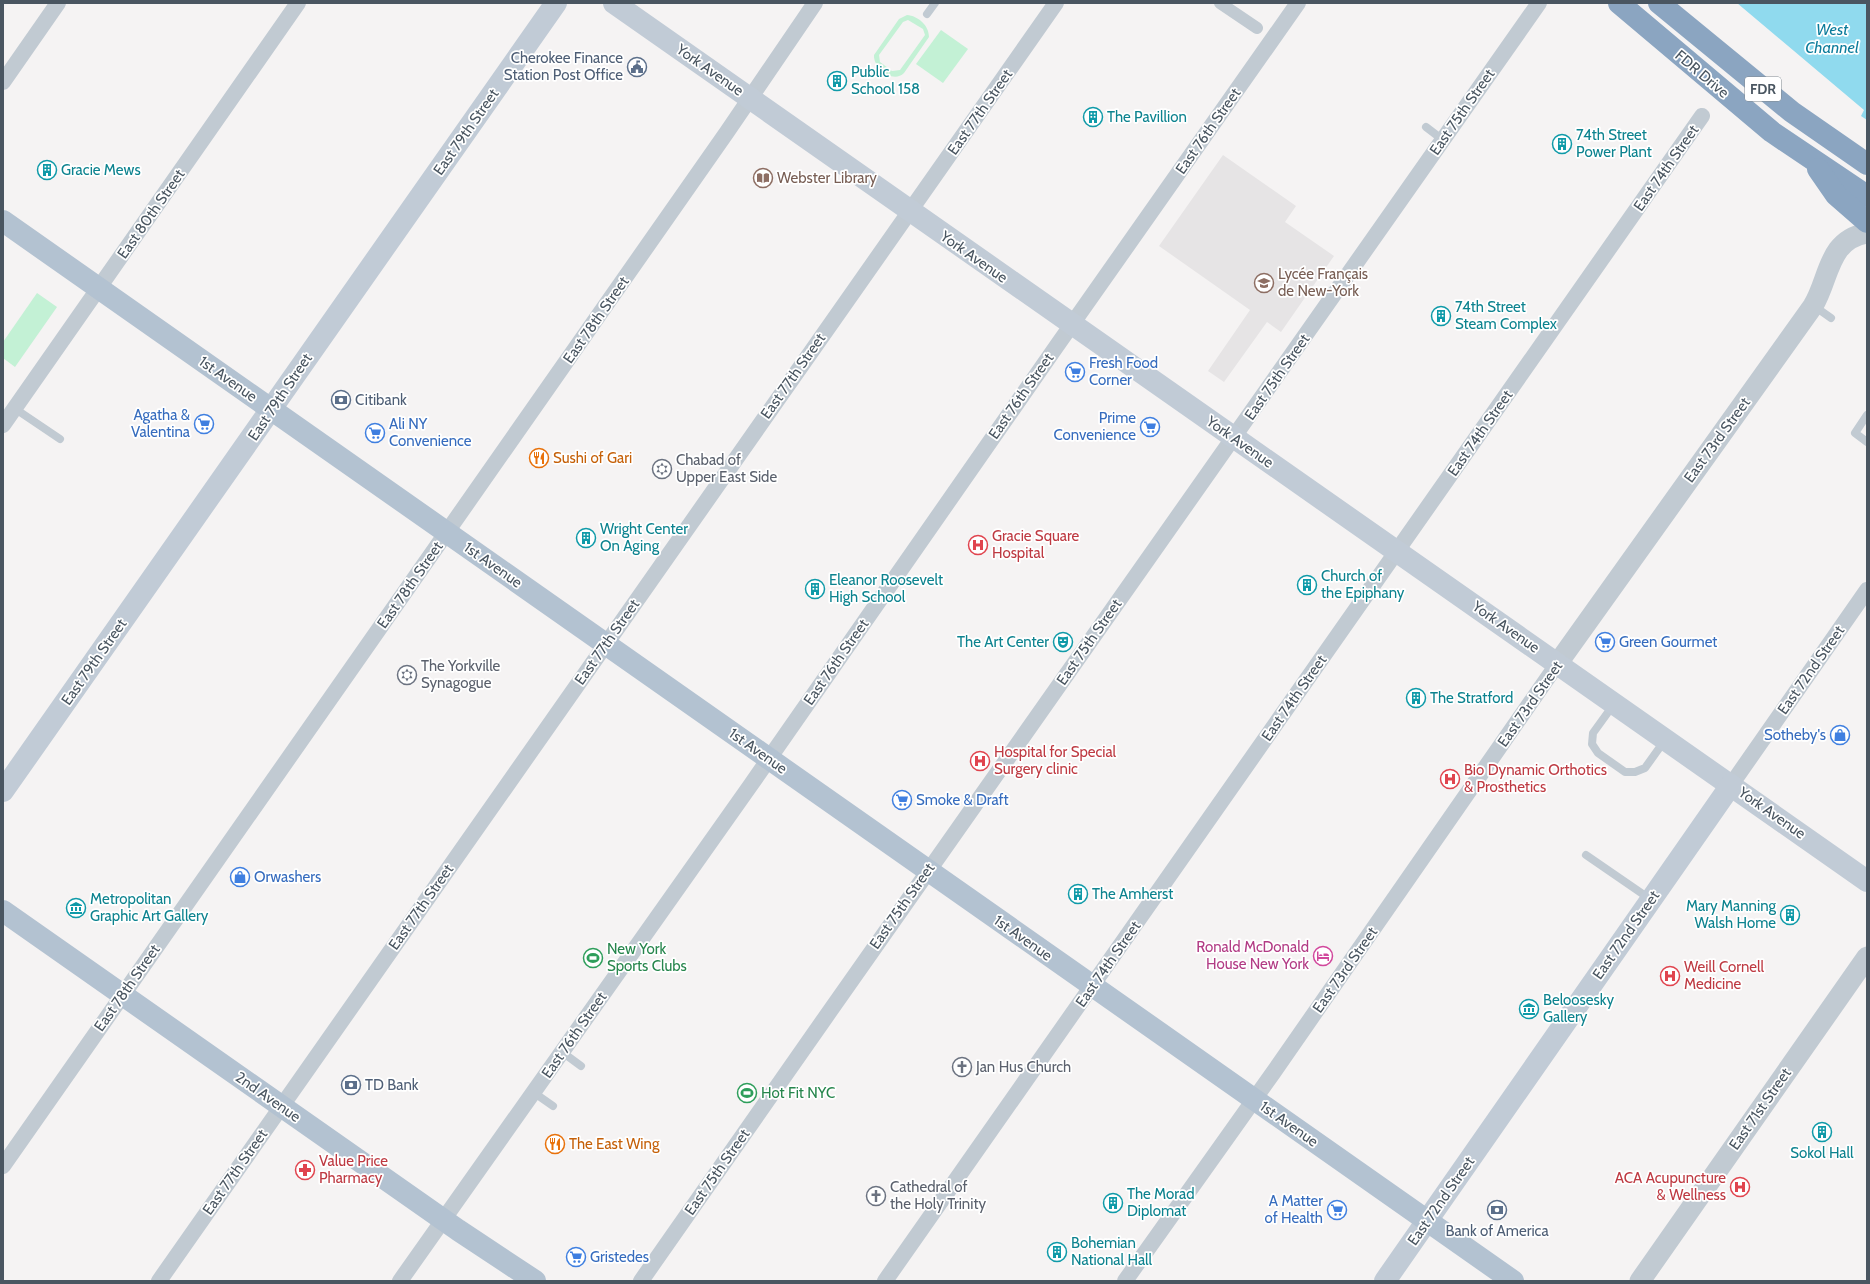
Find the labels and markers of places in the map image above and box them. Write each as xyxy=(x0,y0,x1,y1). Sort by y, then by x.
place label: Cherokee Finance Station Post Office xyxy=(504,49,623,84)
public building icon: Cherokee Finance Station Post Office xyxy=(626,56,648,78)
place label: Public School 158 xyxy=(851,63,920,98)
building icon: Public School 158 xyxy=(826,70,848,92)
building icon: The Pavillion xyxy=(1082,106,1104,128)
place label: The Pavillion xyxy=(1107,108,1187,126)
place label: 74th Street Power Plant xyxy=(1576,126,1652,161)
building icon: 74th Street Power Plant xyxy=(1551,133,1573,155)
building icon: Gracie Mews xyxy=(36,159,58,181)
place label: Gracie Mews xyxy=(61,161,141,179)
library icon: Webster Library xyxy=(752,167,774,189)
place label: Webster Library xyxy=(777,169,877,187)
place label: Lycée Français de New-York xyxy=(1278,265,1368,300)
school or university icon: Lycée Français de New-York xyxy=(1253,272,1275,294)
place label: 74th Street Steam Complex xyxy=(1455,298,1557,333)
building icon: 74th Street Steam Complex xyxy=(1430,305,1452,327)
place label: Fresh Food Corner xyxy=(1089,354,1158,389)
supermarket icon: Fresh Food Corner xyxy=(1064,361,1086,383)
bank icon: Citibank xyxy=(330,389,352,411)
place label: Citibank xyxy=(355,391,407,409)
place label: Agatha & Valentina xyxy=(131,406,191,441)
place label: Prime Convenience xyxy=(1054,409,1136,444)
supermarket icon: Agatha & Valentina xyxy=(193,413,215,435)
place label: Ali NY Convenience xyxy=(389,415,472,450)
supermarket icon: Prime Convenience xyxy=(1139,416,1161,438)
supermarket icon: Ali NY Convenience xyxy=(364,422,386,444)
restaurant icon: Sushi of Gari xyxy=(528,447,550,469)
place label: Sushi of Gari xyxy=(553,449,632,467)
place label: Chabad of Upper East Side xyxy=(676,451,777,486)
synagogue icon: Chabad of Upper East Side xyxy=(651,458,673,480)
place label: Wright Center On Aging xyxy=(600,520,688,555)
building icon: Wright Center On Aging xyxy=(575,527,597,549)
place label: Gracie Square Hospital xyxy=(992,527,1080,562)
hospital icon: Gracie Square Hospital xyxy=(967,534,989,556)
place label: Church of the Epiphany xyxy=(1321,567,1405,602)
place label: Eleanor Roosevelt High School xyxy=(829,571,943,606)
building icon: Church of the Epiphany xyxy=(1296,574,1318,596)
building icon: Eleanor Roosevelt High School xyxy=(804,578,826,600)
theatre icon: The Art Center xyxy=(1052,631,1074,653)
supermarket icon: Green Gourmet xyxy=(1594,631,1616,653)
place label: The Art Center xyxy=(957,633,1049,651)
place label: Green Gourmet xyxy=(1619,633,1717,651)
place label: The Yorkville Synagogue xyxy=(421,657,501,692)
synagogue icon: The Yorkville Synagogue xyxy=(396,664,418,686)
building icon: The Stratford xyxy=(1405,687,1427,709)
place label: The Stratford xyxy=(1430,689,1513,707)
shop icon: Sotheby's xyxy=(1829,724,1851,746)
place label: Sotheby's xyxy=(1764,726,1826,744)
place label: Hospital for Special Surgery clinic xyxy=(994,743,1117,778)
hospital icon: Hospital for Special Surgery clinic xyxy=(969,750,991,772)
place label: Bio Dynamic Orthotics & Prosthetics xyxy=(1464,761,1607,796)
hospital icon: Bio Dynamic Orthotics & Prosthetics xyxy=(1439,768,1461,790)
supermarket icon: Smoke & Draft xyxy=(891,789,913,811)
place label: Smoke & Draft xyxy=(916,791,1009,809)
shop icon: Orwashers xyxy=(229,866,251,888)
place label: Orwashers xyxy=(254,868,321,886)
building icon: The Amherst xyxy=(1067,883,1089,905)
place label: The Amherst xyxy=(1092,885,1173,903)
place label: Metropolitan Graphic Art Gallery xyxy=(90,890,209,925)
museum icon: Metropolitan Graphic Art Gallery xyxy=(65,897,87,919)
place label: Mary Manning Walsh Home xyxy=(1686,897,1777,932)
building icon: Mary Manning Walsh Home xyxy=(1779,904,1801,926)
place label: Ronald McDonald House New York xyxy=(1196,938,1309,973)
place label: New York Sports Clubs xyxy=(607,940,687,975)
hotel icon: Ronald McDonald House New York xyxy=(1312,945,1334,967)
sports icon: New York Sports Clubs xyxy=(582,947,604,969)
place label: Weill Cornell Medicine xyxy=(1684,958,1765,993)
hospital icon: Weill Cornell Medicine xyxy=(1659,965,1681,987)
place label: Beloosesky Gallery xyxy=(1543,991,1614,1026)
museum icon: Beloosesky Gallery xyxy=(1518,998,1540,1020)
church icon: Jan Hus Church xyxy=(951,1056,973,1078)
place label: Jan Hus Church xyxy=(975,1058,1071,1076)
bank icon: TD Bank xyxy=(340,1074,362,1096)
place label: TD Bank xyxy=(365,1076,419,1094)
sports icon: Hot Fit NYC xyxy=(736,1082,758,1104)
place label: Hot Fit NYC xyxy=(761,1084,835,1102)
building icon: Sokol Hall xyxy=(1811,1121,1833,1143)
restaurant icon: The East Wing xyxy=(544,1133,566,1155)
place label: The East Wing xyxy=(569,1135,660,1153)
place label: Sokol Hall xyxy=(1790,1144,1854,1162)
place label: Value Price Pharmacy xyxy=(319,1152,388,1187)
pharmacy icon: Value Price Pharmacy xyxy=(294,1159,316,1181)
place label: ACA Acupuncture & Wellness xyxy=(1615,1169,1726,1204)
hospital icon: ACA Acupuncture & Wellness xyxy=(1729,1176,1751,1198)
place label: Cathedral of the Holy Trinity xyxy=(890,1178,986,1213)
church icon: Cathedral of the Holy Trinity xyxy=(865,1185,887,1207)
place label: The Morad Diplomat xyxy=(1127,1185,1195,1220)
building icon: The Morad Diplomat xyxy=(1102,1192,1124,1214)
place label: A Matter of Health xyxy=(1265,1192,1323,1227)
supermarket icon: A Matter of Health xyxy=(1326,1199,1348,1221)
bank icon: Bank of America xyxy=(1486,1199,1508,1221)
place label: Bank of America xyxy=(1445,1222,1549,1240)
place label: Bohemian National Hall xyxy=(1071,1234,1153,1269)
building icon: Bohemian National Hall xyxy=(1046,1241,1068,1263)
supermarket icon: Gristedes xyxy=(565,1246,587,1268)
place label: Gristedes xyxy=(590,1248,649,1266)

